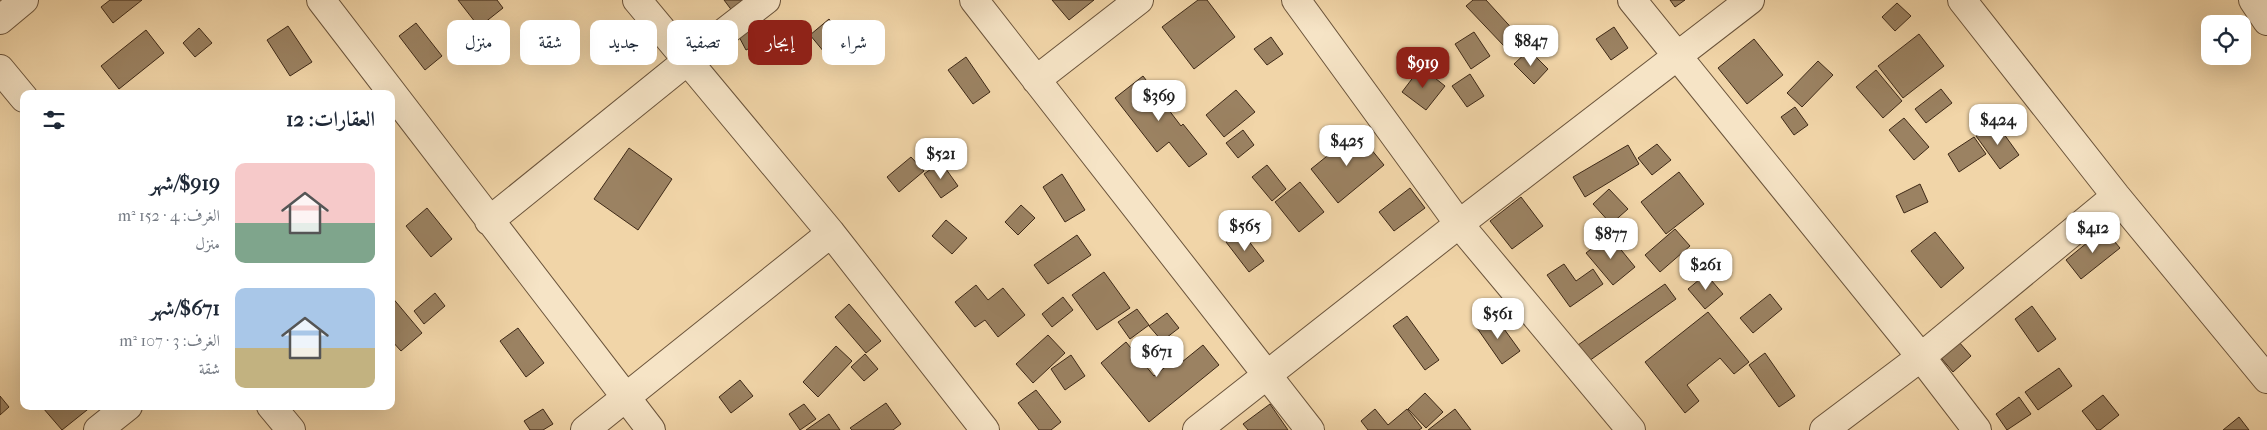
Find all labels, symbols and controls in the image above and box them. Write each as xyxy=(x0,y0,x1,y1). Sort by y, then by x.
map controls xyxy=(2201,15,2251,65)
button: locate xyxy=(2201,15,2251,65)
chip: منزل xyxy=(447,20,510,65)
chip: شقة xyxy=(520,20,580,65)
chip: جديد xyxy=(590,20,657,65)
chip: تصفية xyxy=(667,20,738,65)
chip: إيجار xyxy=(748,20,812,65)
chip: شراء xyxy=(822,20,885,65)
pin: $847 xyxy=(1501,24,1561,67)
text: $847 xyxy=(1514,31,1548,50)
pin: $919 xyxy=(1393,46,1453,89)
text: $919 xyxy=(1407,53,1439,72)
pin: $369 xyxy=(1129,80,1189,122)
text: $369 xyxy=(1143,86,1175,105)
pin: $424 xyxy=(1968,104,2028,146)
icon: filters xyxy=(40,106,68,134)
text: العقارات: 12 xyxy=(286,107,375,131)
text: $424 xyxy=(1980,110,2016,129)
pin: $425 xyxy=(1317,124,1377,167)
text: $425 xyxy=(1330,131,1364,150)
pin: $521 xyxy=(911,138,971,180)
text: $521 xyxy=(926,144,956,163)
text: $919/شهر xyxy=(150,171,220,195)
icon: home xyxy=(275,183,335,243)
text: الغرف: 4 · 152 m² xyxy=(118,206,220,225)
pin: $565 xyxy=(1215,210,1275,252)
pin: $412 xyxy=(2063,212,2123,254)
text: $565 xyxy=(1229,216,1261,235)
pin: $877 xyxy=(1581,218,1641,260)
text: $412 xyxy=(2077,218,2109,237)
text: $877 xyxy=(1595,224,1627,243)
text: منزل xyxy=(195,234,220,253)
pin: $261 xyxy=(1676,248,1736,291)
text: $261 xyxy=(1690,255,1722,274)
text: $671/شهر xyxy=(150,296,220,320)
pin: $561 xyxy=(1468,298,1528,340)
text: $561 xyxy=(1483,304,1513,323)
icon: home xyxy=(275,308,335,368)
text: الغرف: 3 · 107 m² xyxy=(119,331,220,350)
pin: $671 xyxy=(1127,336,1187,378)
text: $671 xyxy=(1142,342,1172,361)
text: شقة xyxy=(199,359,220,378)

